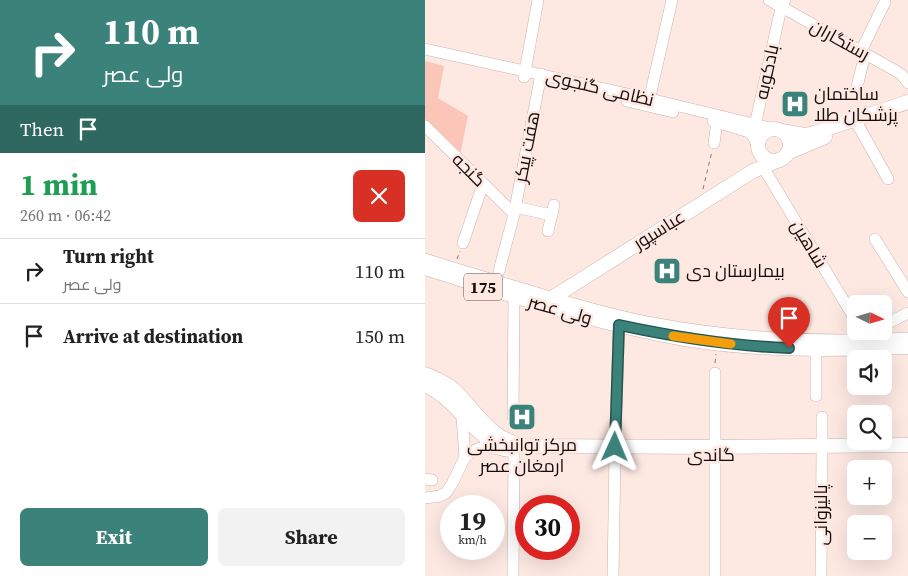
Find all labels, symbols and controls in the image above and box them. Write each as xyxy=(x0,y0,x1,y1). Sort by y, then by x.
text: 110 m xyxy=(103,8,199,56)
street label: رستگاران xyxy=(806,13,875,66)
icon: right xyxy=(20,20,85,85)
street label: بادکوبه xyxy=(748,42,785,102)
text: ولی عصر xyxy=(103,59,183,89)
street label: نظامی گنجوی xyxy=(544,63,657,112)
place label: ساختمان پزشکان طلا xyxy=(814,81,898,127)
hospital icon: ساختمان پزشکان طلا xyxy=(780,89,810,119)
street label: هفت پیکر xyxy=(507,109,546,186)
icon: arrive xyxy=(74,115,102,143)
text: Then xyxy=(20,116,64,142)
street label: گنجه xyxy=(447,147,492,192)
text: 1 min xyxy=(20,164,98,205)
button: close xyxy=(353,170,405,222)
text: 260 m · 06:42 xyxy=(20,204,111,226)
street label: عباسپور xyxy=(627,204,689,256)
street label: شاهین xyxy=(785,215,834,273)
text: Turn right xyxy=(63,243,154,269)
hospital icon: بیمارستان دی xyxy=(652,256,682,286)
icon: right xyxy=(20,257,48,285)
text: 110 m xyxy=(355,258,405,284)
place label: بیمارستان دی xyxy=(686,258,785,283)
text: ولی عصر xyxy=(63,273,121,295)
road number: 175 xyxy=(464,274,502,300)
street label: ولی عصر xyxy=(524,288,595,331)
north arrow xyxy=(847,295,893,340)
map controls xyxy=(847,295,892,560)
pin xyxy=(768,297,810,348)
icon: arrive xyxy=(775,304,803,332)
icon: arrive xyxy=(20,322,48,350)
text: Arrive at destination xyxy=(63,323,243,349)
text: 150 m xyxy=(355,323,405,349)
button: sound xyxy=(847,350,892,395)
hospital icon: مرکز توانبخشی ارمغان عصر xyxy=(507,402,537,432)
button: search xyxy=(847,405,892,450)
position arrow xyxy=(588,420,640,472)
place label: مرکز توانبخشی ارمغان عصر xyxy=(467,432,577,478)
street label: گاندی xyxy=(687,442,735,467)
button: + xyxy=(847,460,892,505)
street label: پالیزوانی xyxy=(808,484,833,546)
speed limit sign: 30 xyxy=(515,495,580,560)
text: 19 xyxy=(459,504,486,538)
button: Exit xyxy=(20,508,208,566)
button: Share xyxy=(218,508,405,566)
button: − xyxy=(847,515,892,560)
text: km/h xyxy=(458,532,487,548)

